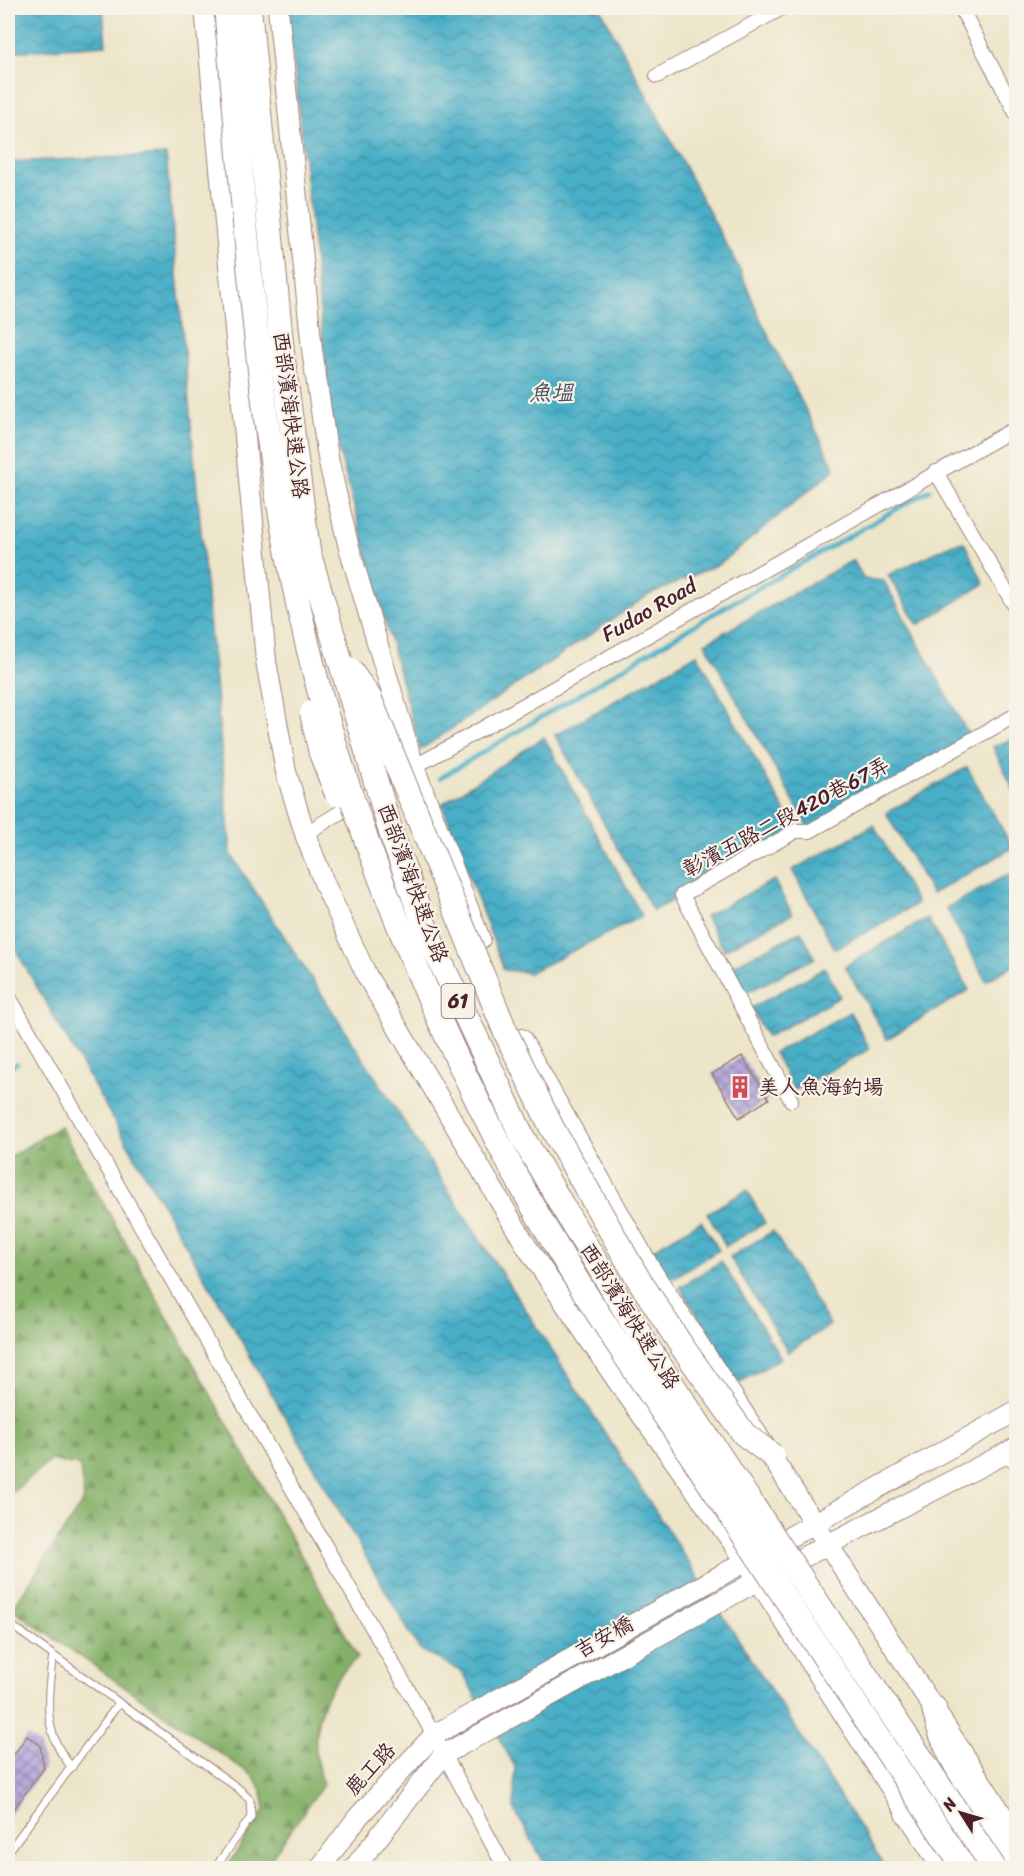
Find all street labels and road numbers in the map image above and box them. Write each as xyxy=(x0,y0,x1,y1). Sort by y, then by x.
street label: 西部濱海快速公路 xyxy=(262,329,320,501)
street label: Fudao Road xyxy=(594,566,706,653)
street label: 彰濱五路二段420巷67弄 xyxy=(675,746,897,888)
street label: 西部濱海快速公路 xyxy=(366,798,460,968)
road number: 61 xyxy=(442,984,474,1018)
street label: 西部濱海快速公路 xyxy=(569,1235,691,1397)
street label: 吉安橋 xyxy=(567,1605,641,1669)
street label: 鹿工路 xyxy=(335,1733,405,1805)

